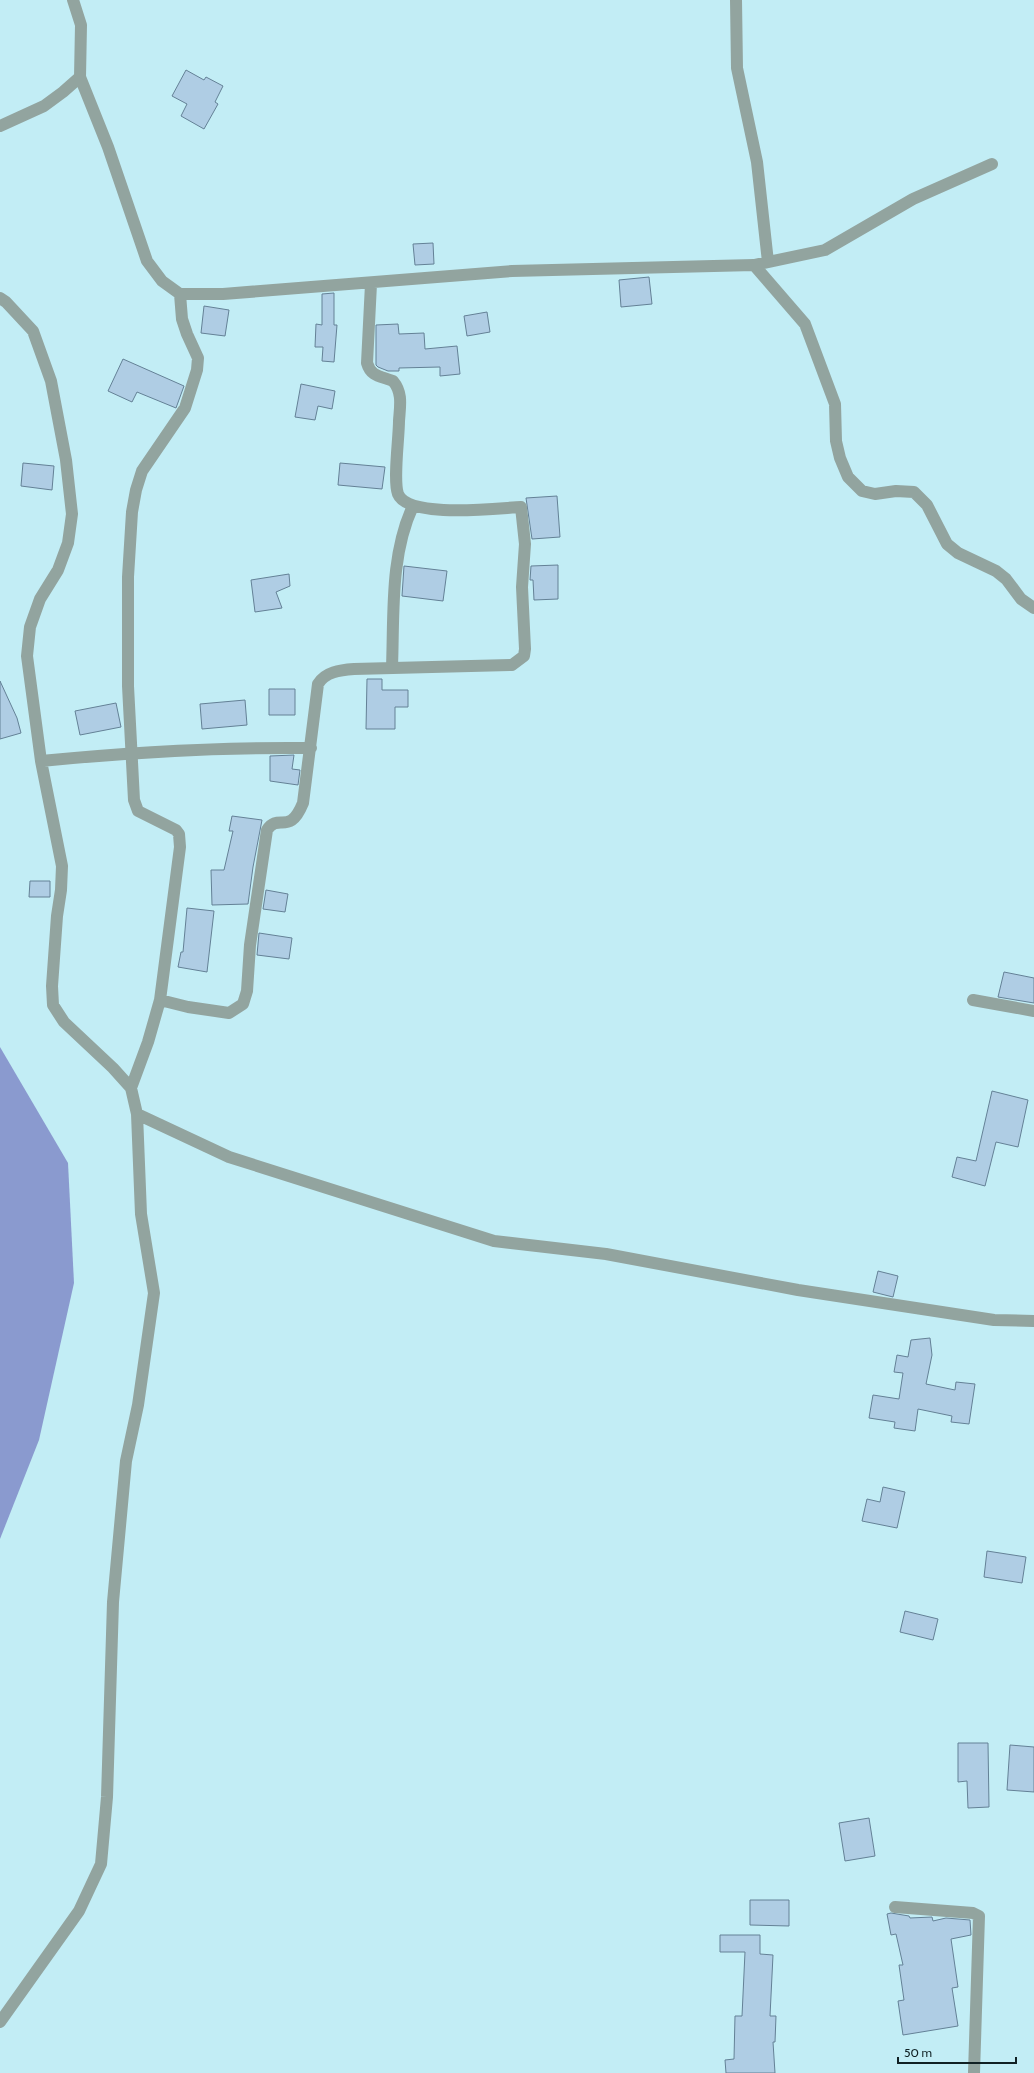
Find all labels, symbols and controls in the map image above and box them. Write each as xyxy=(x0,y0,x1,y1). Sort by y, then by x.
scale bar xyxy=(898,2039,1016,2065)
text: 50 m xyxy=(904,2045,932,2060)

